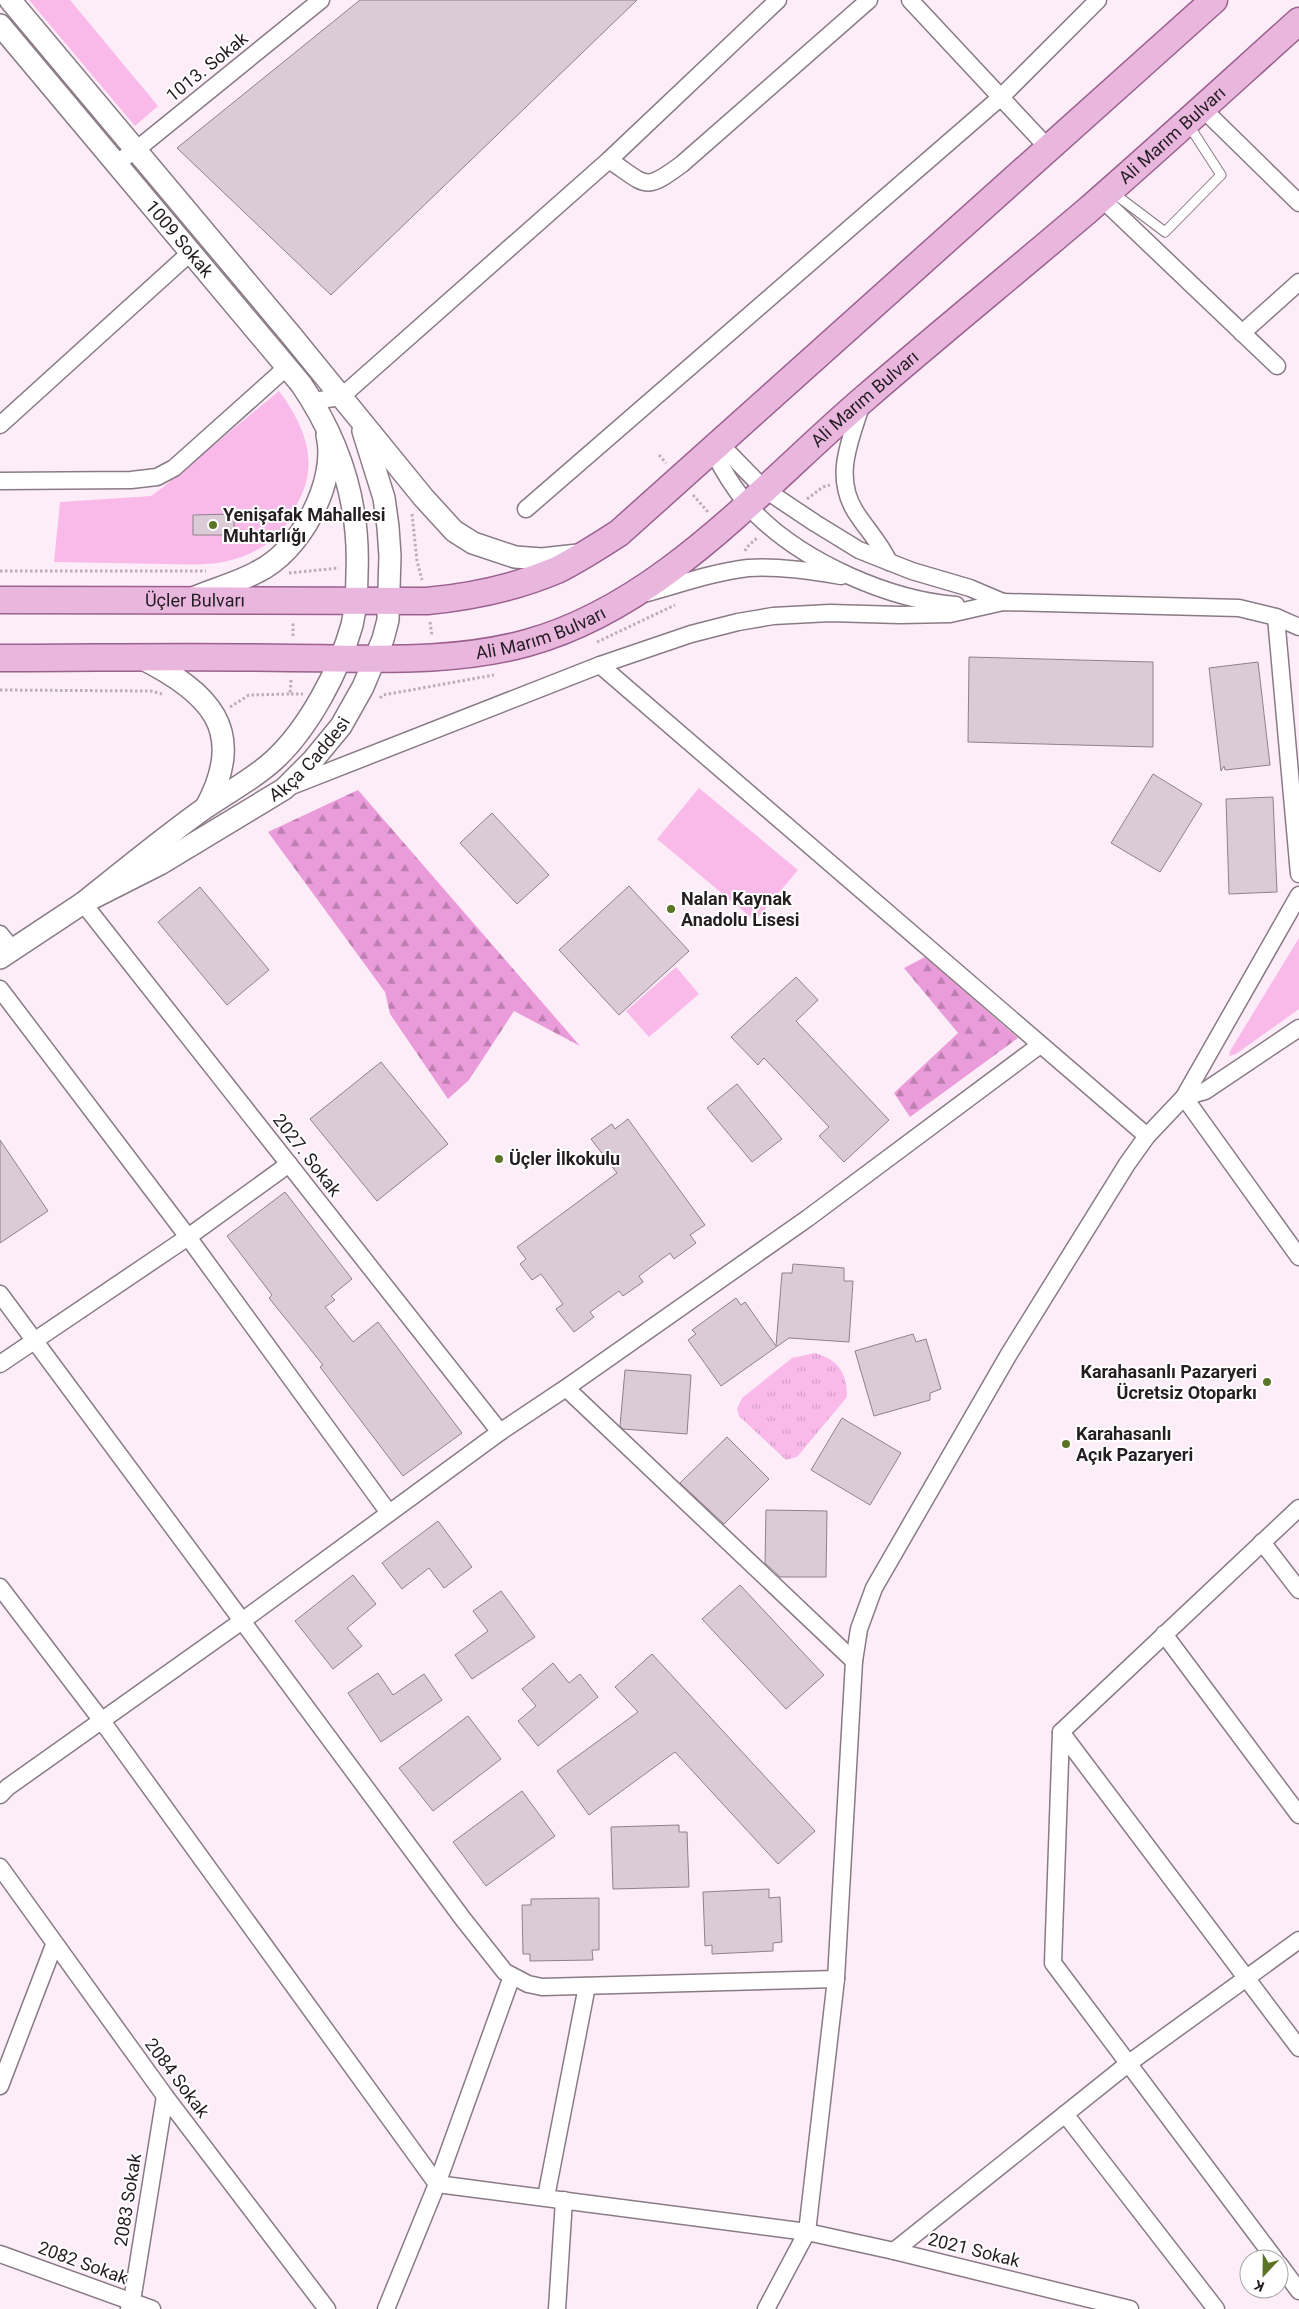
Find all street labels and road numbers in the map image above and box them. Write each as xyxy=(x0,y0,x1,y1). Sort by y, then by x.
street label: 1013. Sokak xyxy=(162,27,252,106)
street label: Ali Marım Bulvarı xyxy=(1114,82,1229,188)
street label: 1009 Sokak xyxy=(141,196,218,282)
street label: Ali Marım Bulvarı xyxy=(806,346,923,451)
street label: Üçler Bulvarı xyxy=(145,589,245,611)
street label: Ali Marım Bulvarı xyxy=(474,602,609,663)
street label: Akça Caddesi xyxy=(265,713,354,806)
street label: 2027. Sokak xyxy=(269,1109,347,1201)
street label: 2084 Sokak xyxy=(141,2034,215,2122)
street label: 2083 Sokak xyxy=(110,2151,145,2248)
street label: 2021 Sokak xyxy=(926,2228,1023,2271)
street label: 2082 Sokak xyxy=(35,2237,132,2289)

